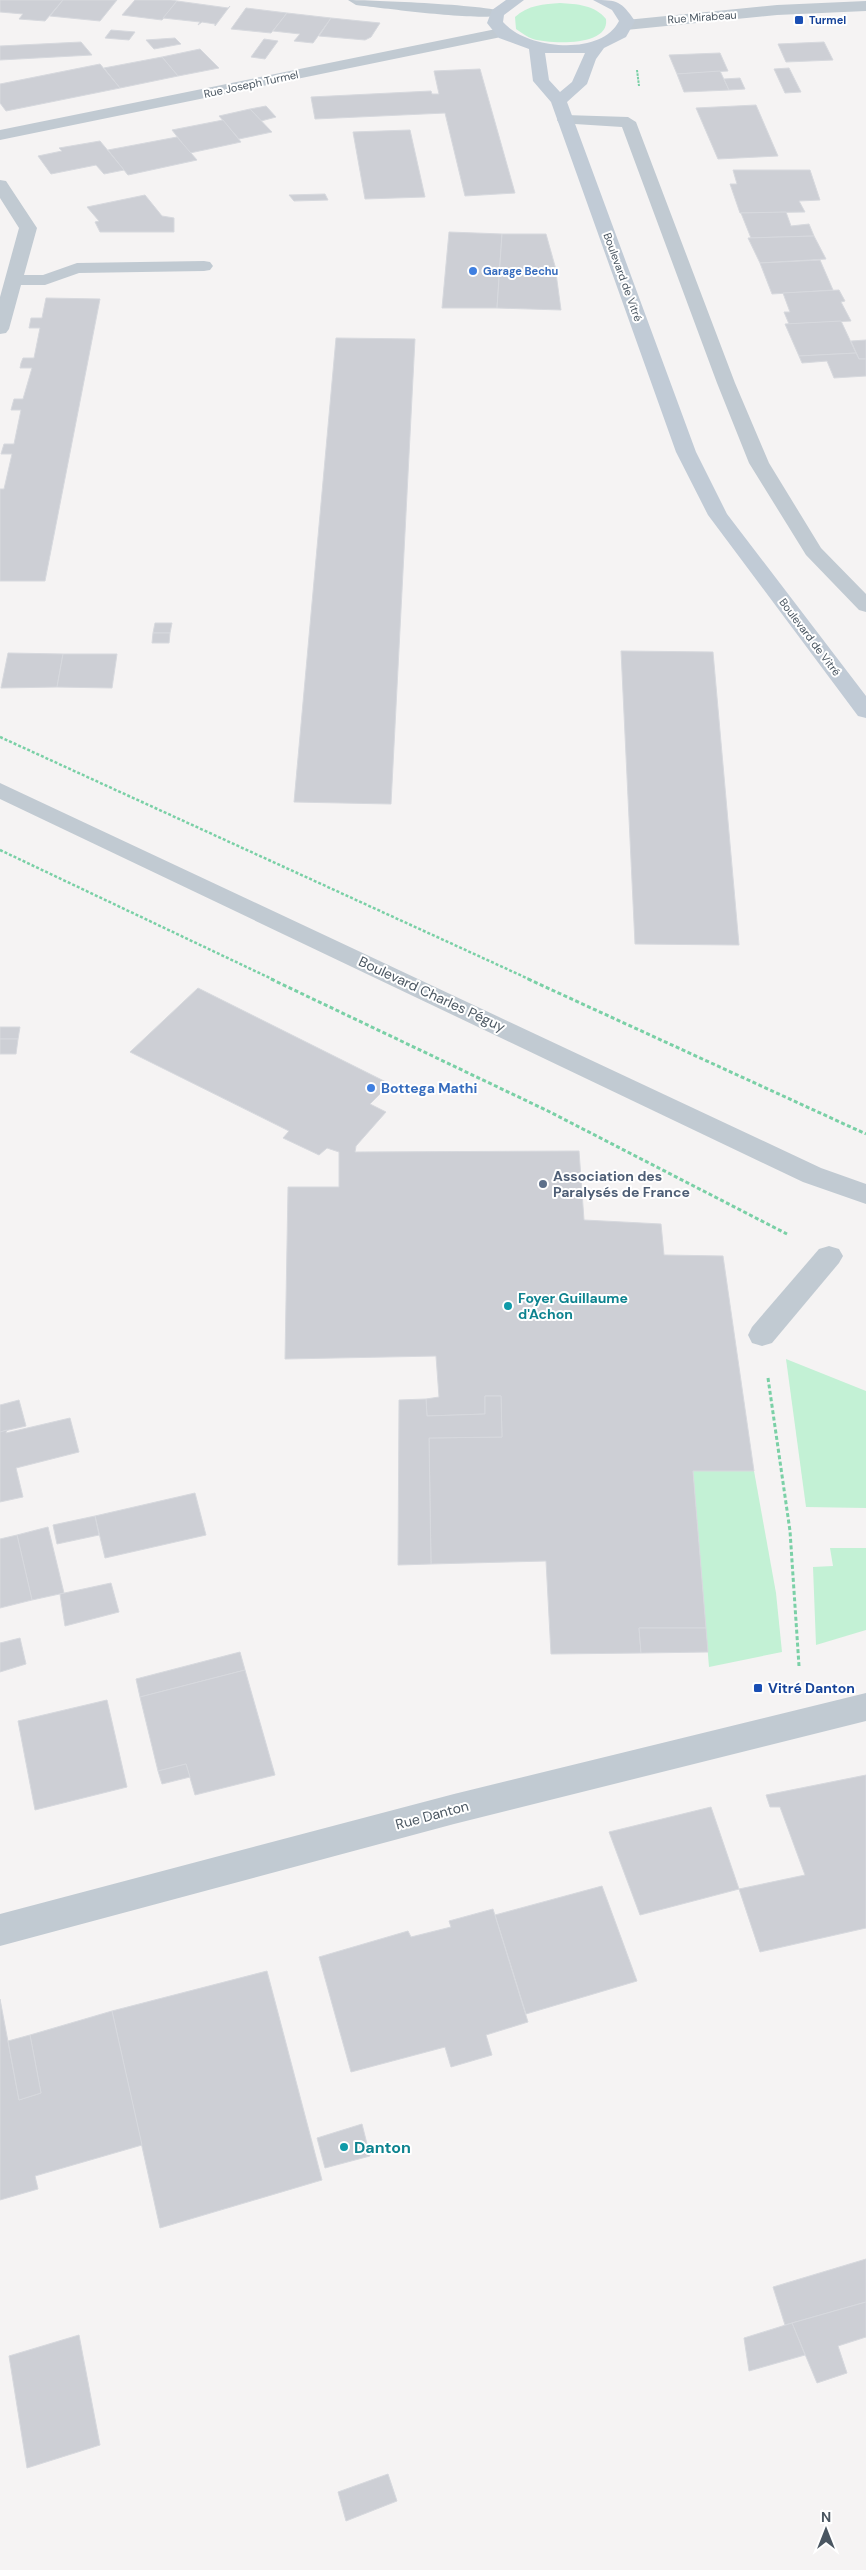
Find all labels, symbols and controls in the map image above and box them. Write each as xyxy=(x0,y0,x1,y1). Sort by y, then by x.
street label: Rue Mirabeau xyxy=(667,8,737,26)
place label: Turmel xyxy=(809,13,846,27)
marker: Turmel xyxy=(793,14,805,26)
street label: Rue Joseph Turmel xyxy=(202,67,300,101)
street label: Boulevard de Vitré xyxy=(600,231,646,323)
place label: Garage Bechu xyxy=(483,264,559,278)
marker: Garage Bechu xyxy=(467,265,479,277)
street label: Boulevard de Vitré xyxy=(776,595,844,679)
street label: Boulevard Charles Péguy xyxy=(356,952,508,1036)
place label: Bottega Mathi xyxy=(381,1079,477,1097)
marker: Bottega Mathi xyxy=(365,1082,377,1094)
place label: Association des Paralysés de France xyxy=(553,1167,690,1201)
marker: Association des Paralysés de France xyxy=(537,1178,549,1190)
place label: Foyer Guillaume d'Achon xyxy=(518,1289,628,1323)
marker: Foyer Guillaume d'Achon xyxy=(502,1300,514,1312)
place label: Vitré Danton xyxy=(768,1679,855,1697)
marker: Vitré Danton xyxy=(752,1682,764,1694)
street label: Rue Danton xyxy=(393,1797,471,1833)
place label: Danton xyxy=(354,2137,411,2158)
marker: Danton xyxy=(338,2141,350,2153)
north arrow xyxy=(801,2505,851,2555)
text: N xyxy=(821,2508,831,2526)

